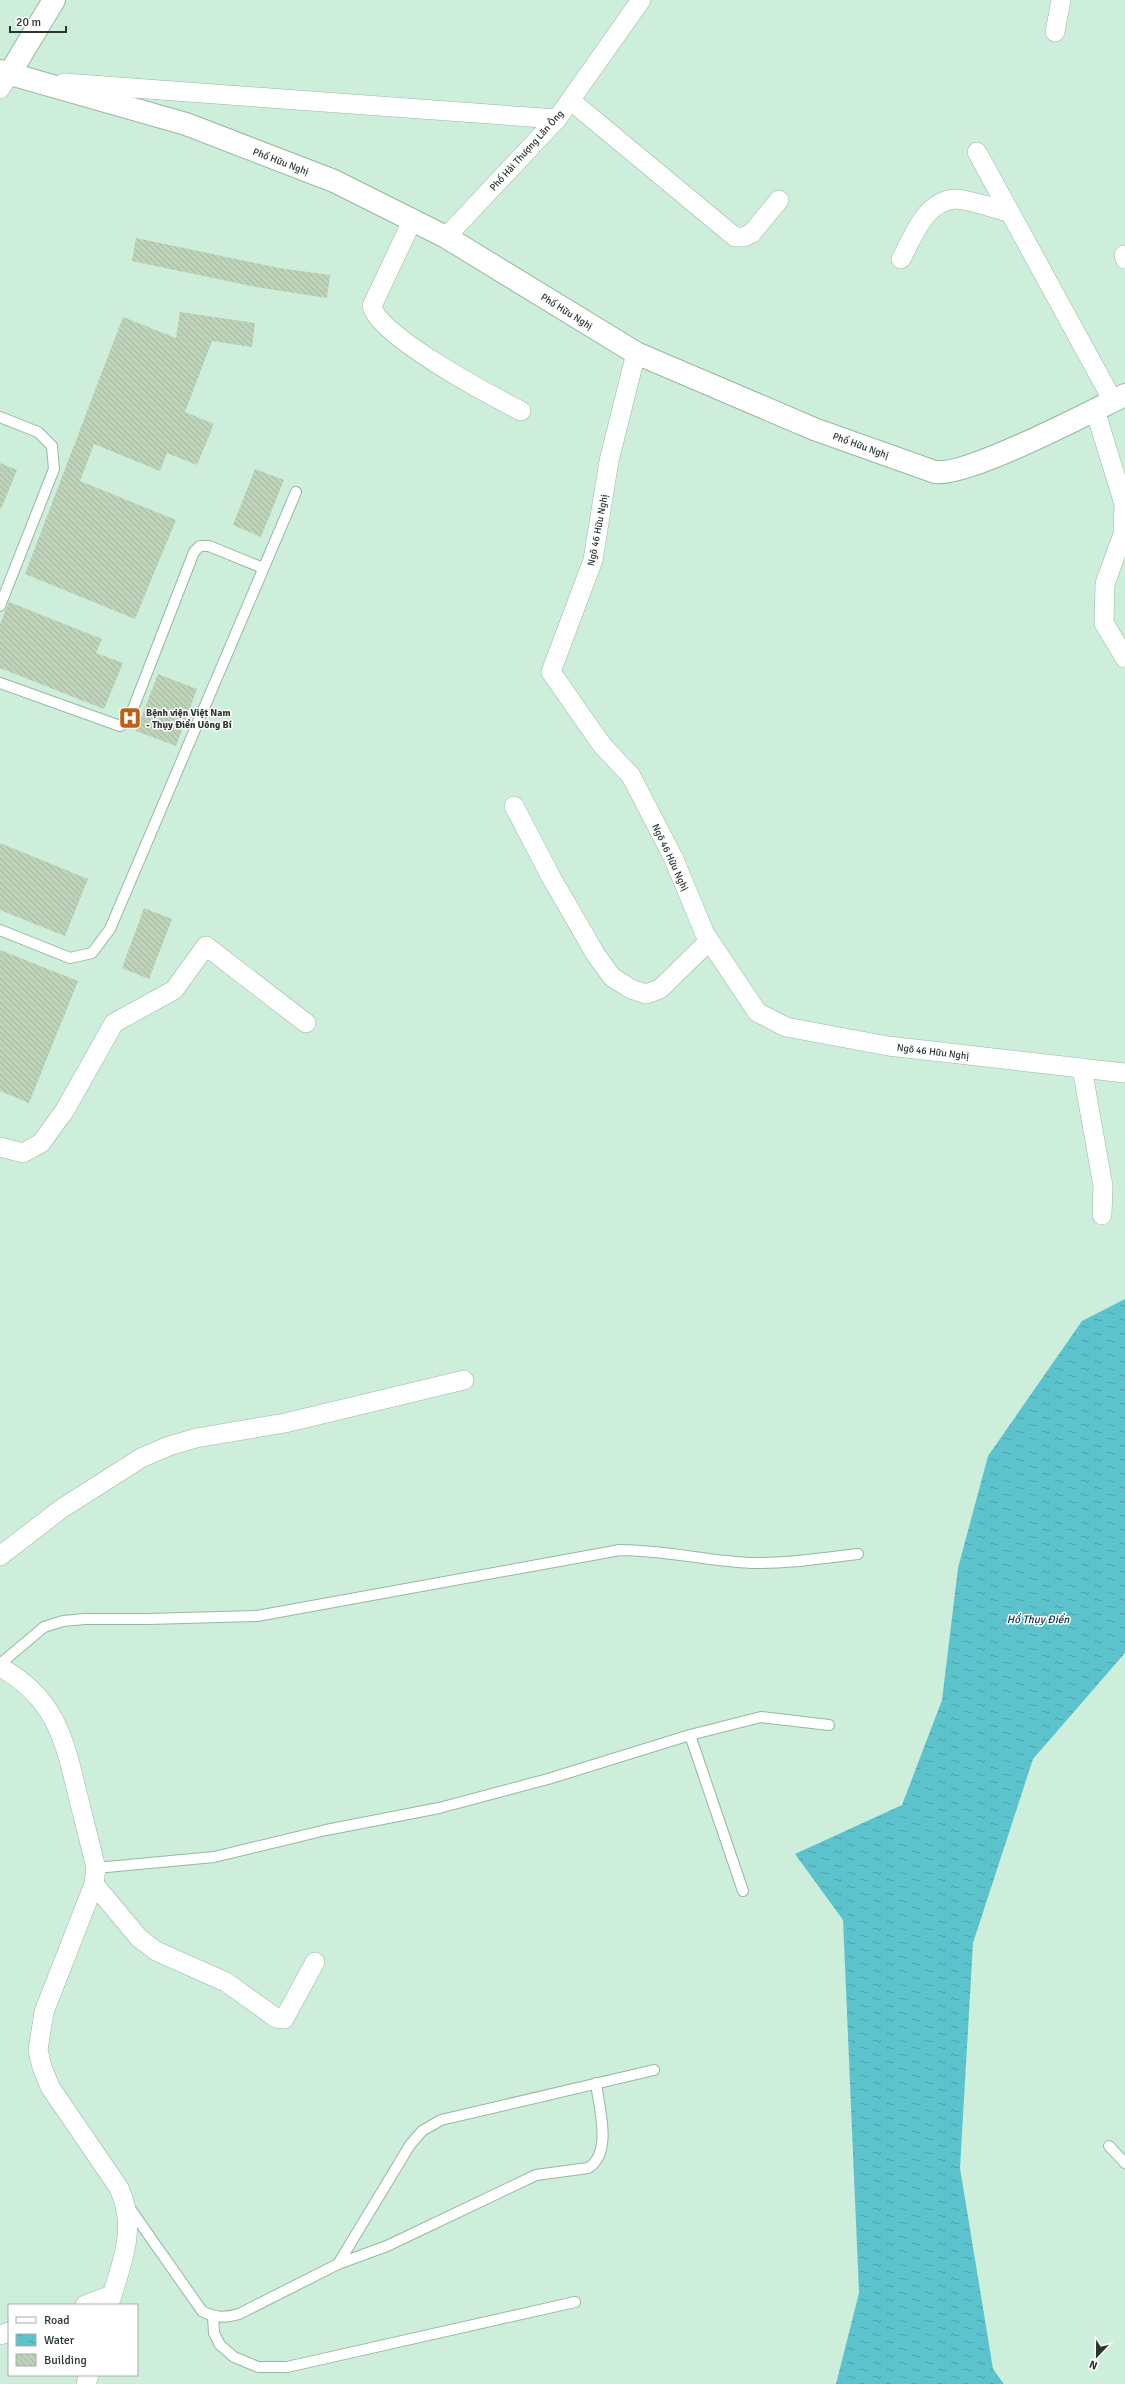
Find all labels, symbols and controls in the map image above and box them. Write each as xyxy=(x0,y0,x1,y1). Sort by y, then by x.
scale bar xyxy=(10,8,66,34)
text: 20 m xyxy=(16,15,41,30)
street label: Phố Hải Thượng Lãn Ông xyxy=(487,108,566,193)
street label: Phố Hữu Nghị xyxy=(251,146,311,178)
street label: Phố Hữu Nghị xyxy=(538,291,595,333)
street label: Phố Hữu Nghị xyxy=(831,430,891,462)
street label: Ngõ 46 Hữu Nghị xyxy=(585,493,611,567)
hospital icon: Bệnh viện Việt Nam - Thụy Điển Uông Bí xyxy=(117,705,143,731)
place label: Bệnh viện Việt Nam - Thụy Điển Uông Bí xyxy=(146,707,232,731)
street label: Ngõ 46 Hữu Nghị xyxy=(649,822,691,893)
street label: Ngõ 46 Hữu Nghị xyxy=(896,1042,970,1062)
water label: Hồ Thụy Điển xyxy=(1007,1613,1070,1626)
legend xyxy=(8,2304,138,2376)
text: Road xyxy=(44,2313,70,2328)
text: Water xyxy=(44,2333,75,2348)
north arrow xyxy=(1077,2336,1117,2376)
text: Building xyxy=(44,2353,87,2368)
text: N xyxy=(1087,2357,1099,2372)

